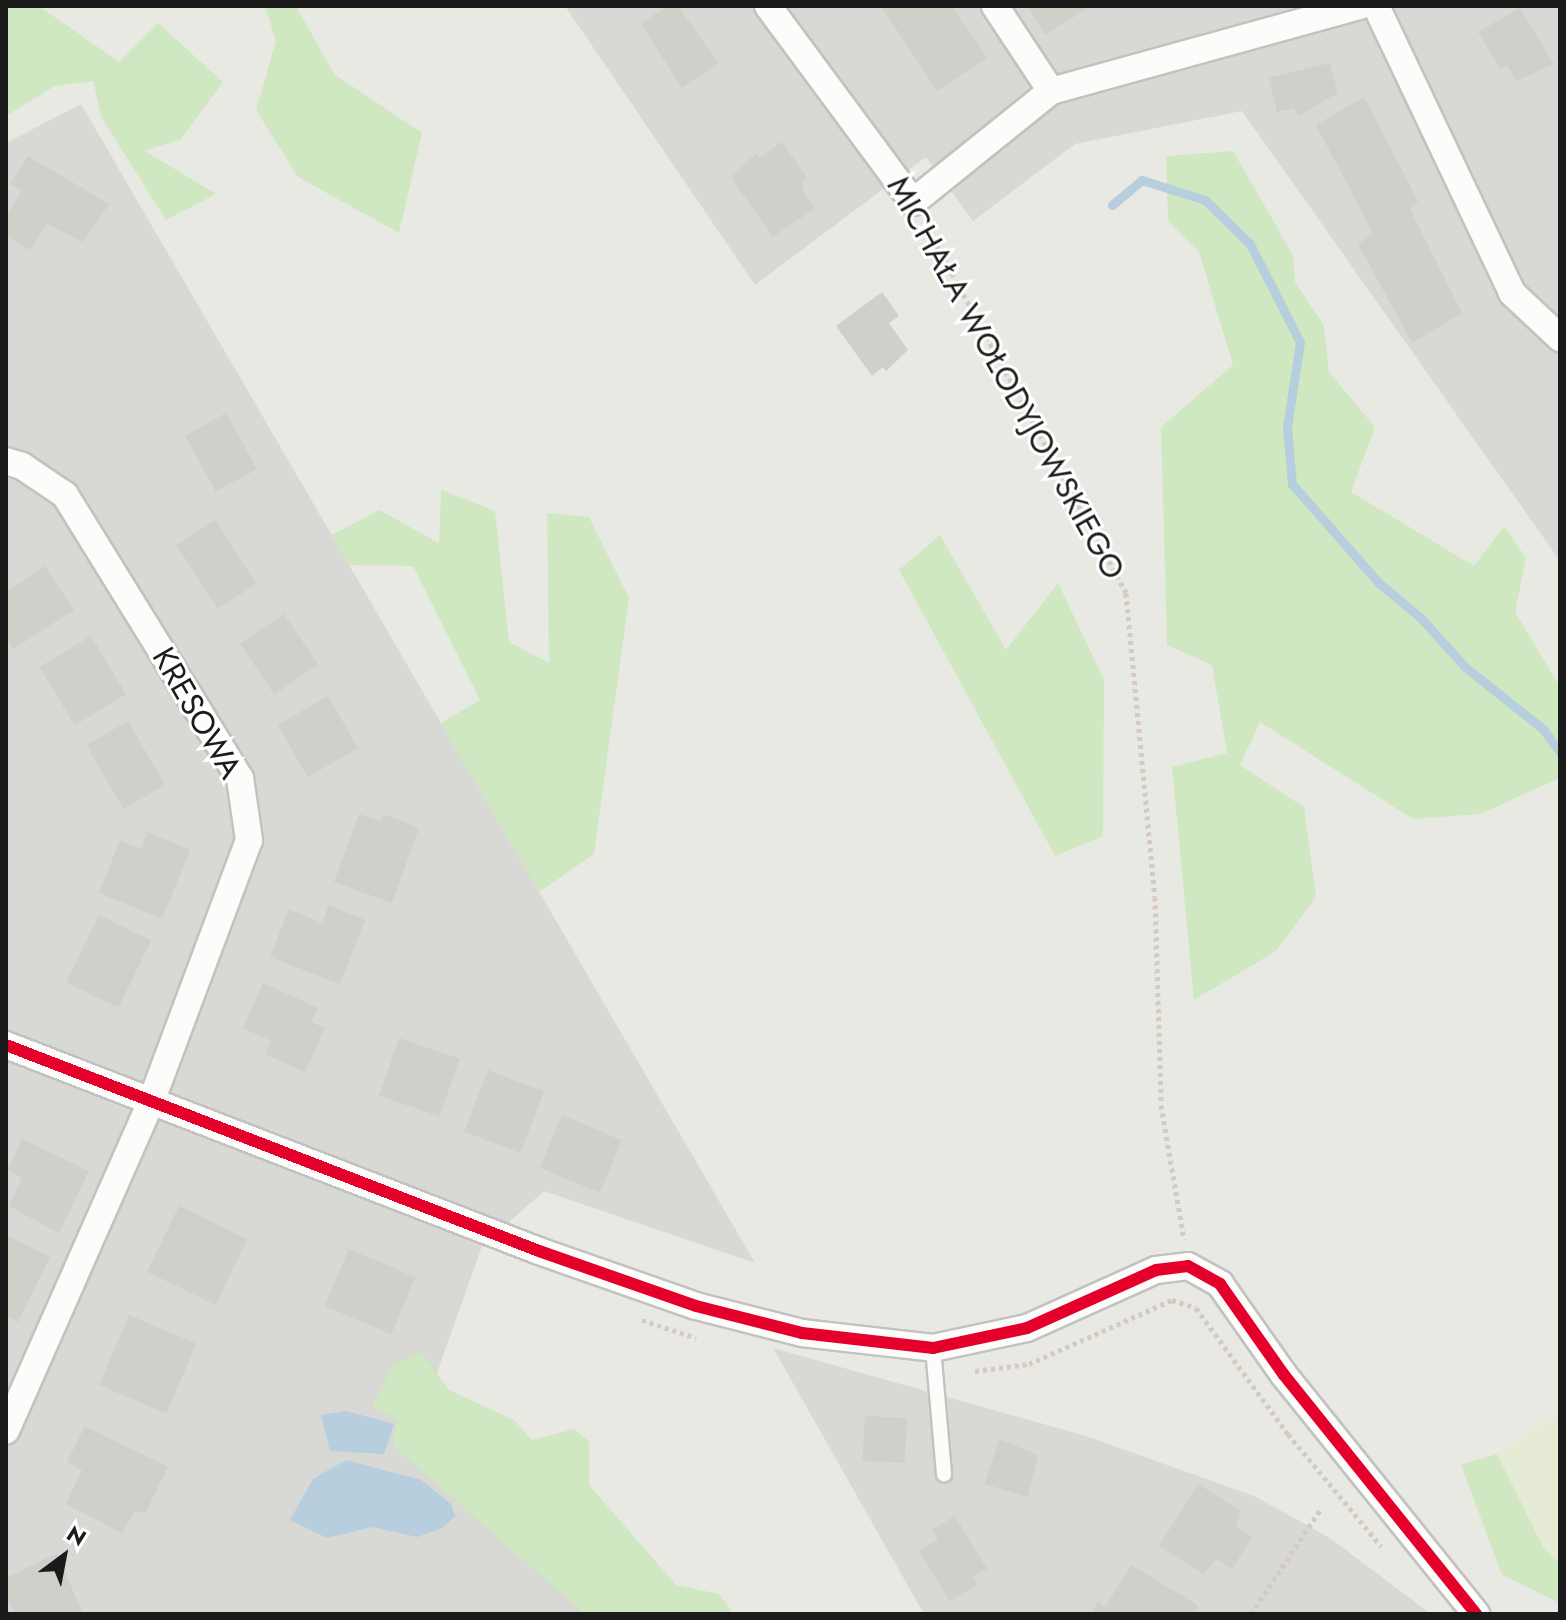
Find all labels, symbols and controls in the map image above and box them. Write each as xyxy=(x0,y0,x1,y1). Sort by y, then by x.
street label: MICHAŁA WOŁODYJOWSKIEGO xyxy=(879,170,1133,586)
street label: KRESOWA xyxy=(144,641,250,785)
north arrow xyxy=(24,1516,104,1596)
text: N xyxy=(61,1517,93,1554)

